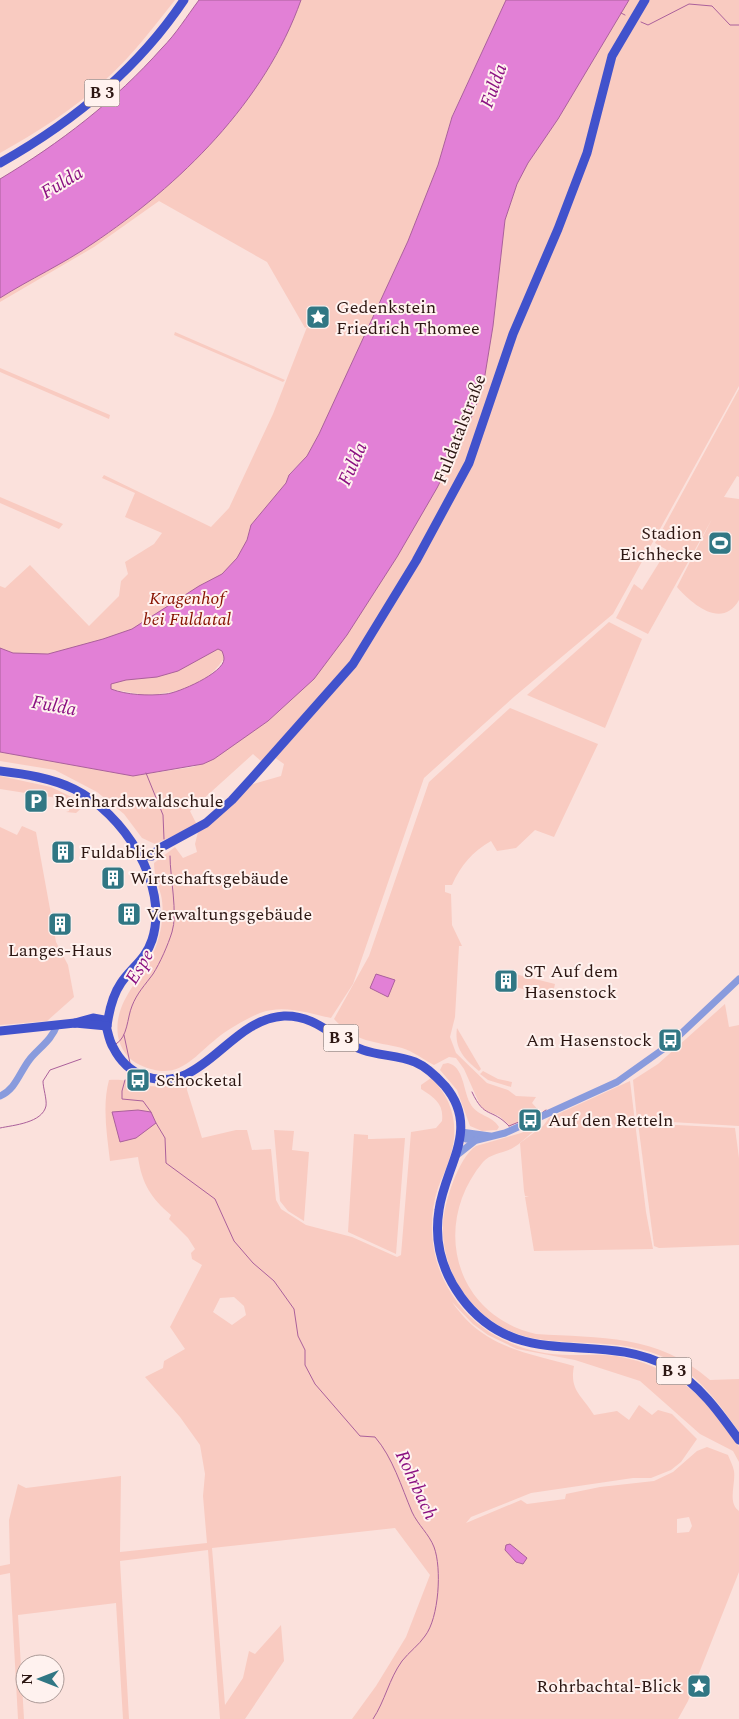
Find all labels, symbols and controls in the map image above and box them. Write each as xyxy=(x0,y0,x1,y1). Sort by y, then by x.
water label: Fulda xyxy=(473,60,515,112)
road number: B 3 xyxy=(84,80,120,106)
water label: Fulda xyxy=(35,159,89,207)
place label: Gedenkstein Friedrich Thomee xyxy=(336,294,480,342)
place icon: Gedenkstein Friedrich Thomee xyxy=(305,304,331,330)
street label: Fuldatalstraße xyxy=(427,370,493,488)
water label: Fulda xyxy=(331,437,376,491)
place label: Stadion Eichhecke xyxy=(619,520,702,568)
sports icon: Stadion Eichhecke xyxy=(707,530,733,556)
park label: Kragenhof bei Fuldatal xyxy=(143,585,232,633)
water label: Fulda xyxy=(29,688,79,724)
parking icon: Reinhardswaldschule xyxy=(23,788,49,814)
place label: Reinhardswaldschule xyxy=(54,788,224,815)
building icon: Fuldablick xyxy=(50,839,76,865)
place label: Fuldablick xyxy=(80,839,165,866)
building icon: Wirtschaftsgebäude xyxy=(100,865,126,891)
place label: Wirtschaftsgebäude xyxy=(130,865,288,892)
building icon: Verwaltungsgebäude xyxy=(116,901,142,927)
place label: Verwaltungsgebäude xyxy=(146,901,312,928)
building icon: Langes-Haus xyxy=(47,911,73,937)
place label: Langes-Haus xyxy=(8,937,112,964)
water label: Espe xyxy=(118,944,162,990)
place label: ST Auf dem Hasenstock xyxy=(524,958,618,1006)
building icon: ST Auf dem Hasenstock xyxy=(493,968,519,994)
road number: B 3 xyxy=(324,1024,358,1052)
place label: Am Hasenstock xyxy=(526,1027,652,1054)
bus stop icon: Am Hasenstock xyxy=(657,1027,683,1053)
bus stop icon: Schocketal xyxy=(125,1067,151,1093)
place label: Schocketal xyxy=(156,1067,242,1094)
bus stop icon: Auf den Retteln xyxy=(517,1107,543,1133)
place label: Auf den Retteln xyxy=(548,1107,673,1134)
road number: B 3 xyxy=(656,1358,692,1384)
water label: Rohrbach xyxy=(387,1445,445,1525)
north arrow xyxy=(15,1654,65,1704)
text: N xyxy=(17,1673,38,1685)
place label: Rohrbachtal-Blick xyxy=(536,1673,682,1700)
place icon: Rohrbachtal-Blick xyxy=(686,1673,712,1699)

